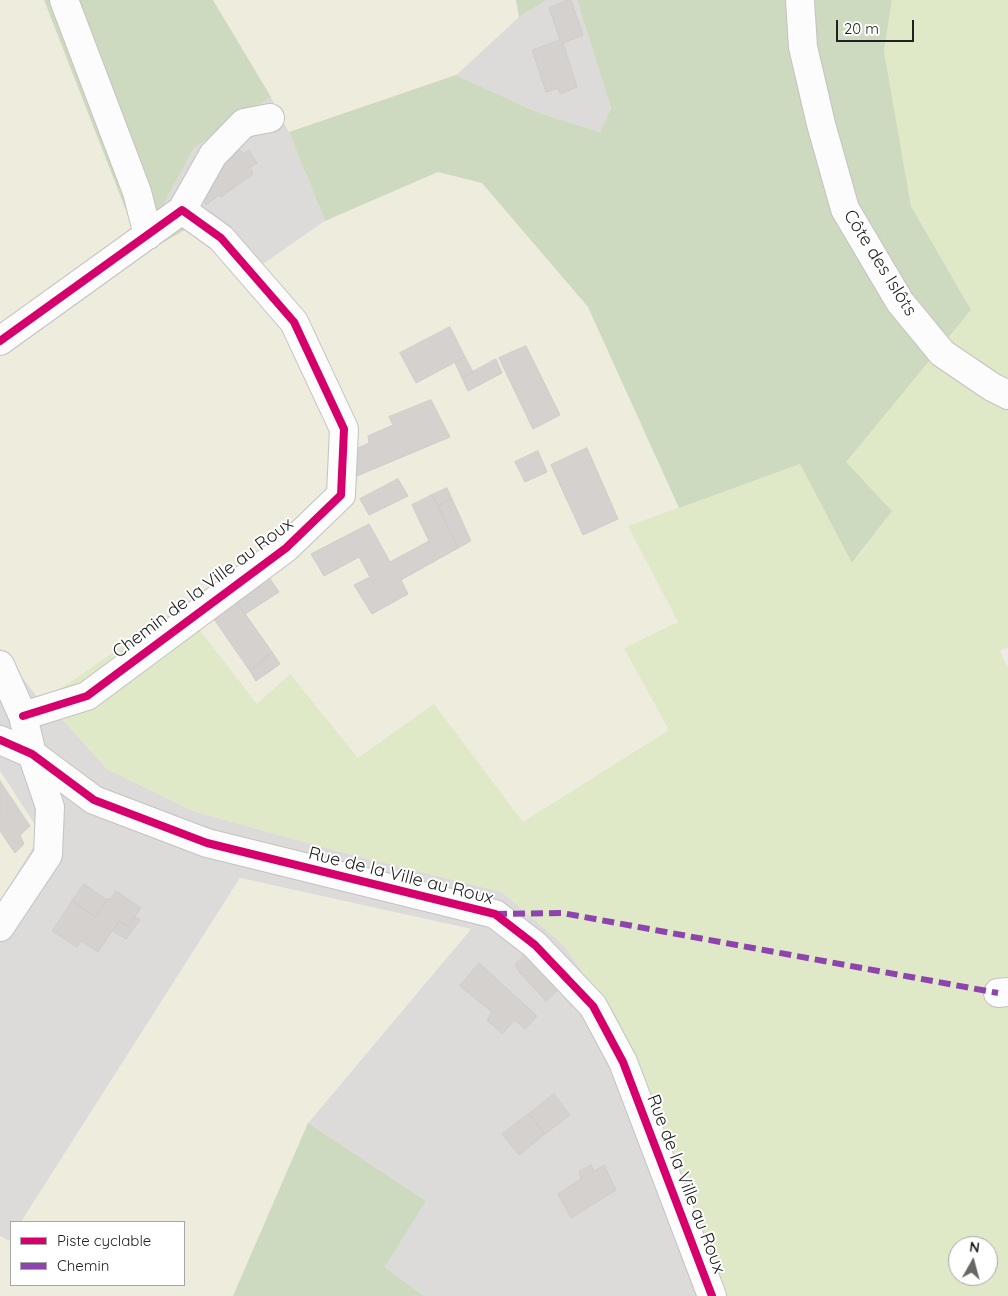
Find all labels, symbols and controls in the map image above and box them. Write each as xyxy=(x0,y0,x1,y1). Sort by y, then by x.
scale bar xyxy=(838,10,916,42)
text: 20 m xyxy=(844,19,879,38)
street label: Côte des Islôts xyxy=(839,206,921,320)
street label: Chemin de la Ville au Roux xyxy=(109,513,297,663)
street label: Rue de la Ville au Roux xyxy=(306,843,496,909)
street label: Rue de la Ville au Roux xyxy=(642,1092,730,1276)
legend xyxy=(10,1221,185,1286)
text: Piste cyclable xyxy=(57,1231,151,1250)
north arrow xyxy=(948,1236,998,1286)
text: N xyxy=(968,1238,981,1257)
text: Chemin xyxy=(57,1256,109,1275)

